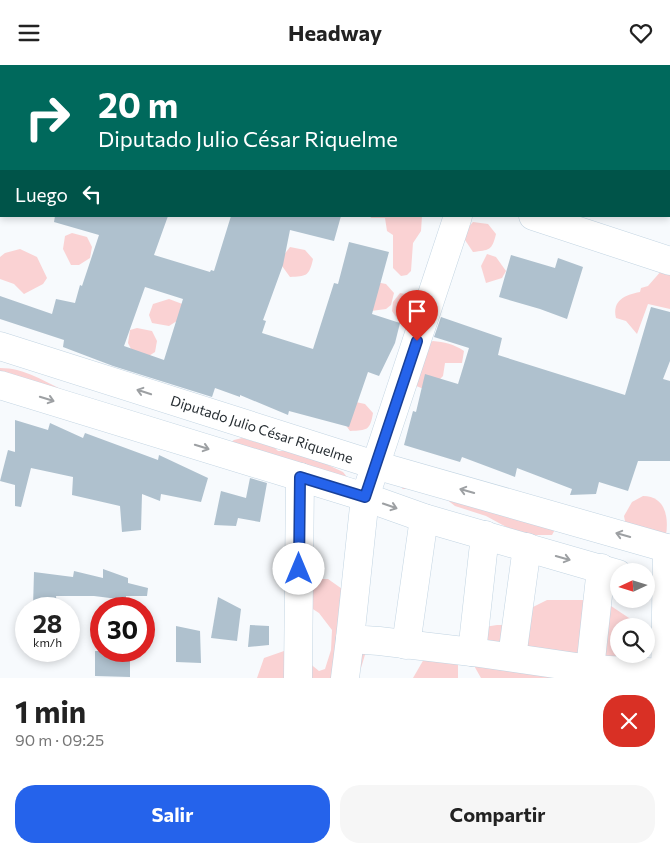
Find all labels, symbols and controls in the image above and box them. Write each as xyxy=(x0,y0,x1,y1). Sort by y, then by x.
icon: menu xyxy=(15,19,43,47)
text: Headway xyxy=(288,19,382,46)
icon: heart xyxy=(627,19,655,47)
text: 20 m xyxy=(98,82,178,125)
icon: right xyxy=(15,85,80,150)
text: Diputado Julio César Riquelme xyxy=(98,125,398,152)
icon: left xyxy=(78,180,106,208)
text: Luego xyxy=(15,183,68,206)
pin xyxy=(396,290,438,341)
icon: arrive xyxy=(403,297,431,325)
one-way arrow xyxy=(137,386,153,396)
street label: Diputado Julio César Riquelme xyxy=(169,391,355,467)
one-way arrow xyxy=(38,395,54,405)
one-way arrow xyxy=(194,443,210,453)
one-way arrow xyxy=(459,485,475,495)
one-way arrow xyxy=(382,502,398,511)
one-way arrow xyxy=(616,530,632,540)
position arrow xyxy=(272,542,324,594)
one-way arrow xyxy=(554,553,570,563)
north arrow xyxy=(610,563,655,607)
map controls xyxy=(610,563,655,663)
speed limit sign: 30 xyxy=(90,597,155,662)
text: 28 xyxy=(33,608,62,638)
button: search xyxy=(610,618,655,663)
text: km/h xyxy=(33,635,62,649)
text: 1 min xyxy=(15,692,86,729)
button: close xyxy=(603,695,655,747)
text: 90 m · 09:25 xyxy=(15,730,104,749)
button: Salir xyxy=(15,785,330,843)
button: Compartir xyxy=(340,785,655,843)

